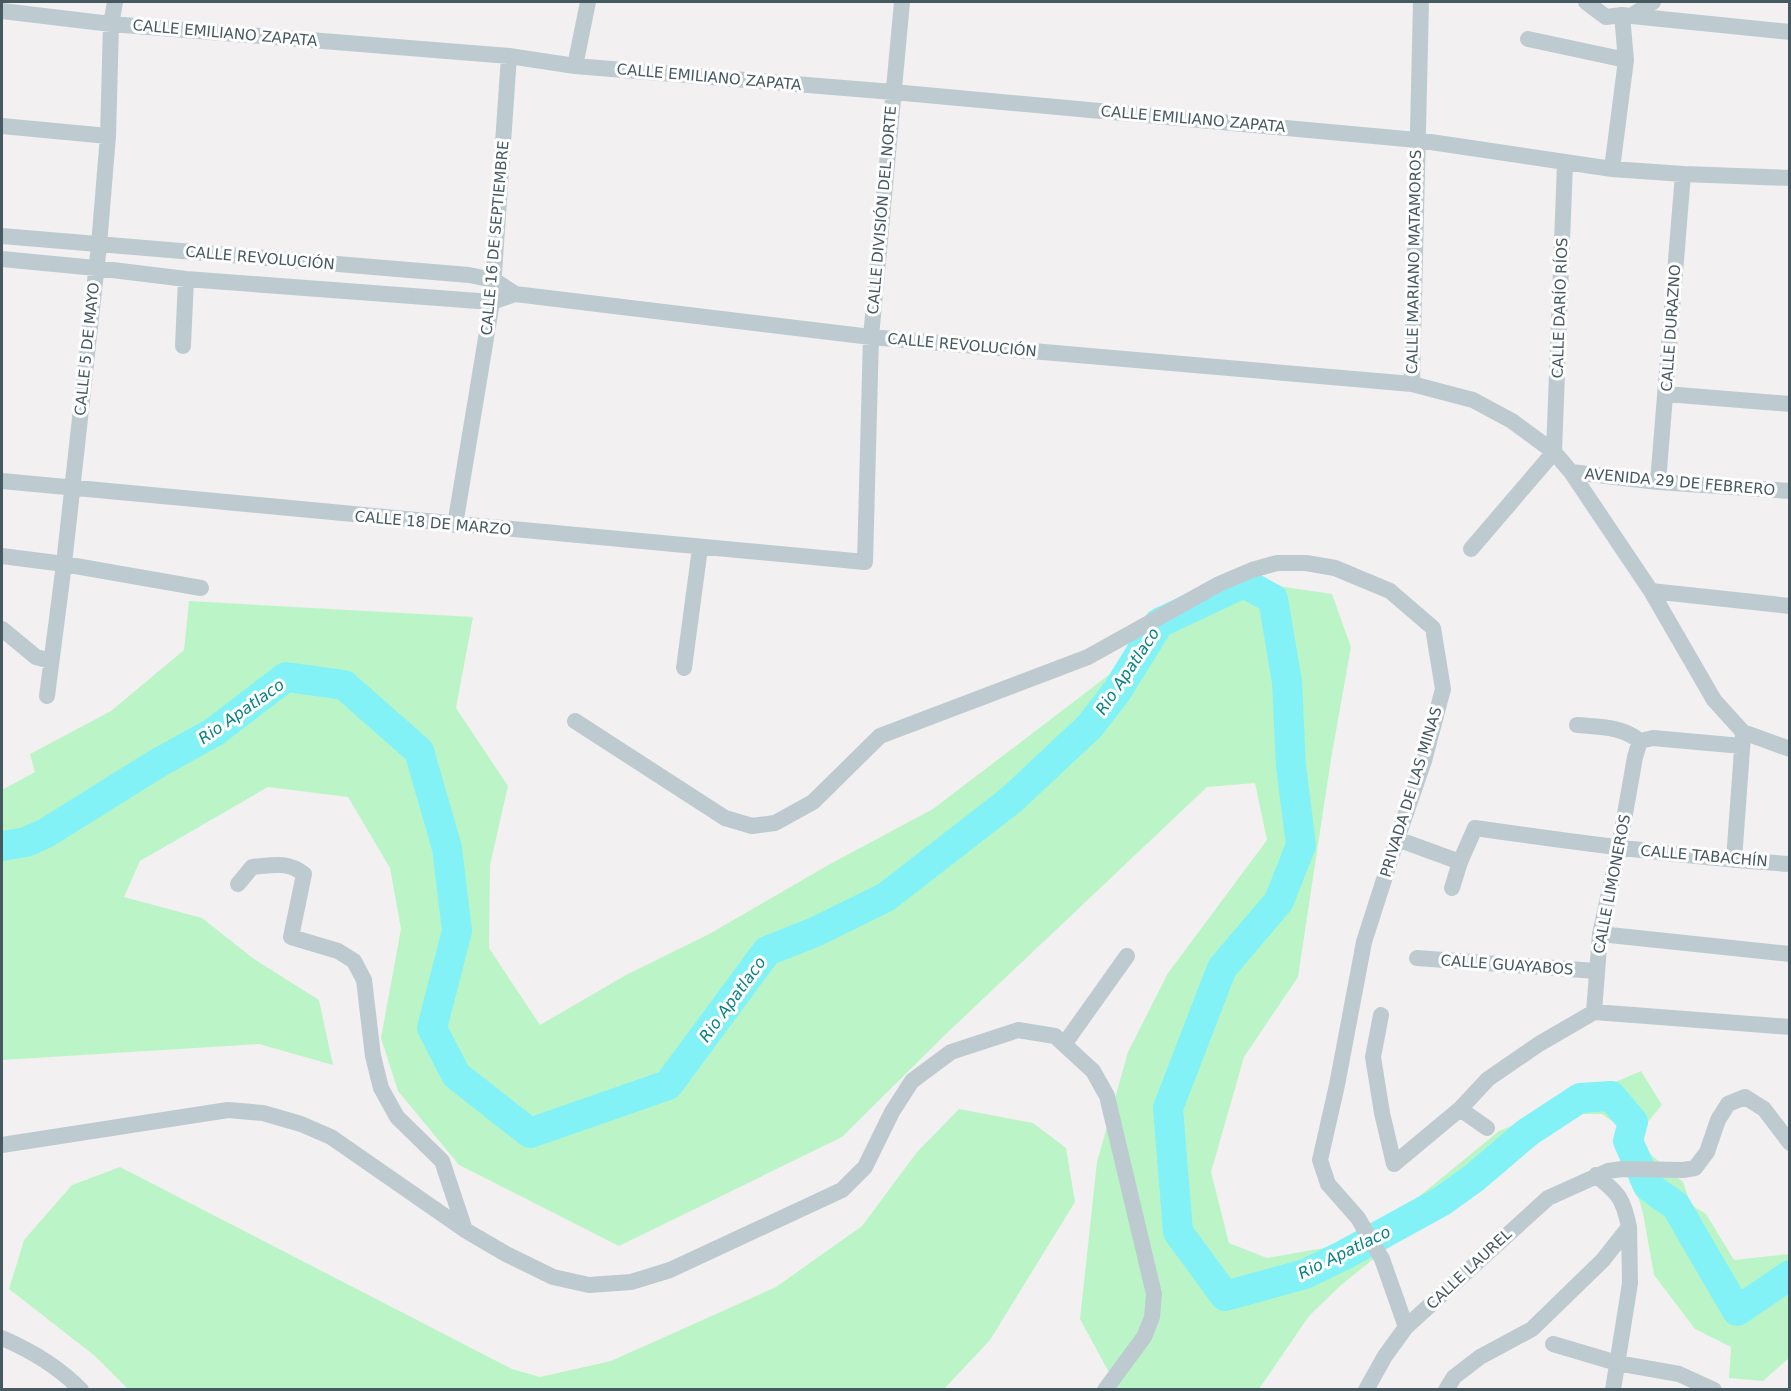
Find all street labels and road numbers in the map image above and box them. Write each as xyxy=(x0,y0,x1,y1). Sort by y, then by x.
street label: CALLE EMILIANO ZAPATA xyxy=(132,16,319,50)
street label: CALLE EMILIANO ZAPATA xyxy=(616,60,803,94)
street label: CALLE EMILIANO ZAPATA xyxy=(1100,102,1287,136)
street label: CALLE DIVISIÓN DEL NORTE xyxy=(863,105,900,315)
street label: CALLE 16 DE SEPTIEMBRE xyxy=(478,140,512,336)
street label: CALLE MARIANO MATAMOROS xyxy=(1403,150,1425,374)
street label: CALLE DARÍO RÍOS xyxy=(1548,237,1571,379)
street label: CALLE REVOLUCIÓN xyxy=(185,242,336,273)
street label: CALLE DURAZNO xyxy=(1658,264,1684,392)
street label: CALLE 5 DE MAYO xyxy=(71,281,103,417)
street label: CALLE REVOLUCIÓN xyxy=(887,329,1038,360)
street label: AVENIDA 29 DE FEBRERO xyxy=(1584,465,1776,499)
street label: CALLE 18 DE MARZO xyxy=(354,507,512,539)
street label: PRIVADA DE LAS MINAS xyxy=(1376,705,1446,879)
street label: CALLE LIMONEROS xyxy=(1590,813,1634,955)
street label: CALLE TABACHÍN xyxy=(1640,840,1768,871)
street label: CALLE GUAYABOS xyxy=(1440,951,1574,979)
street label: CALLE LAUREL xyxy=(1423,1225,1516,1313)

